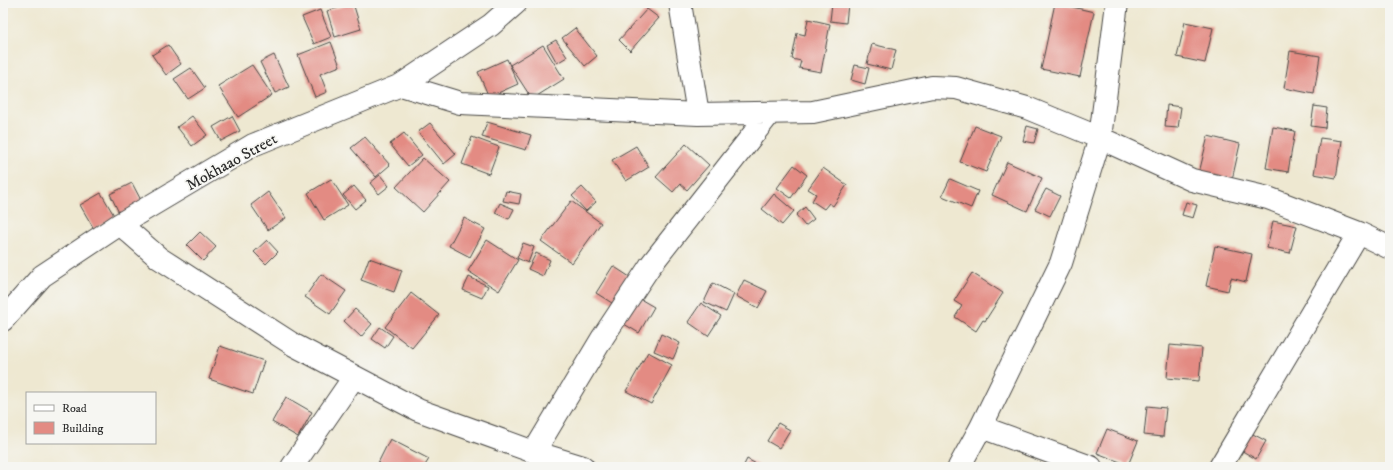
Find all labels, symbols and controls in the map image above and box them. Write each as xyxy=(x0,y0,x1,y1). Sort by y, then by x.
street label: Mokhaao Street xyxy=(182,129,281,195)
legend xyxy=(26,392,156,444)
text: Road xyxy=(62,401,87,416)
text: Building xyxy=(62,421,103,436)

